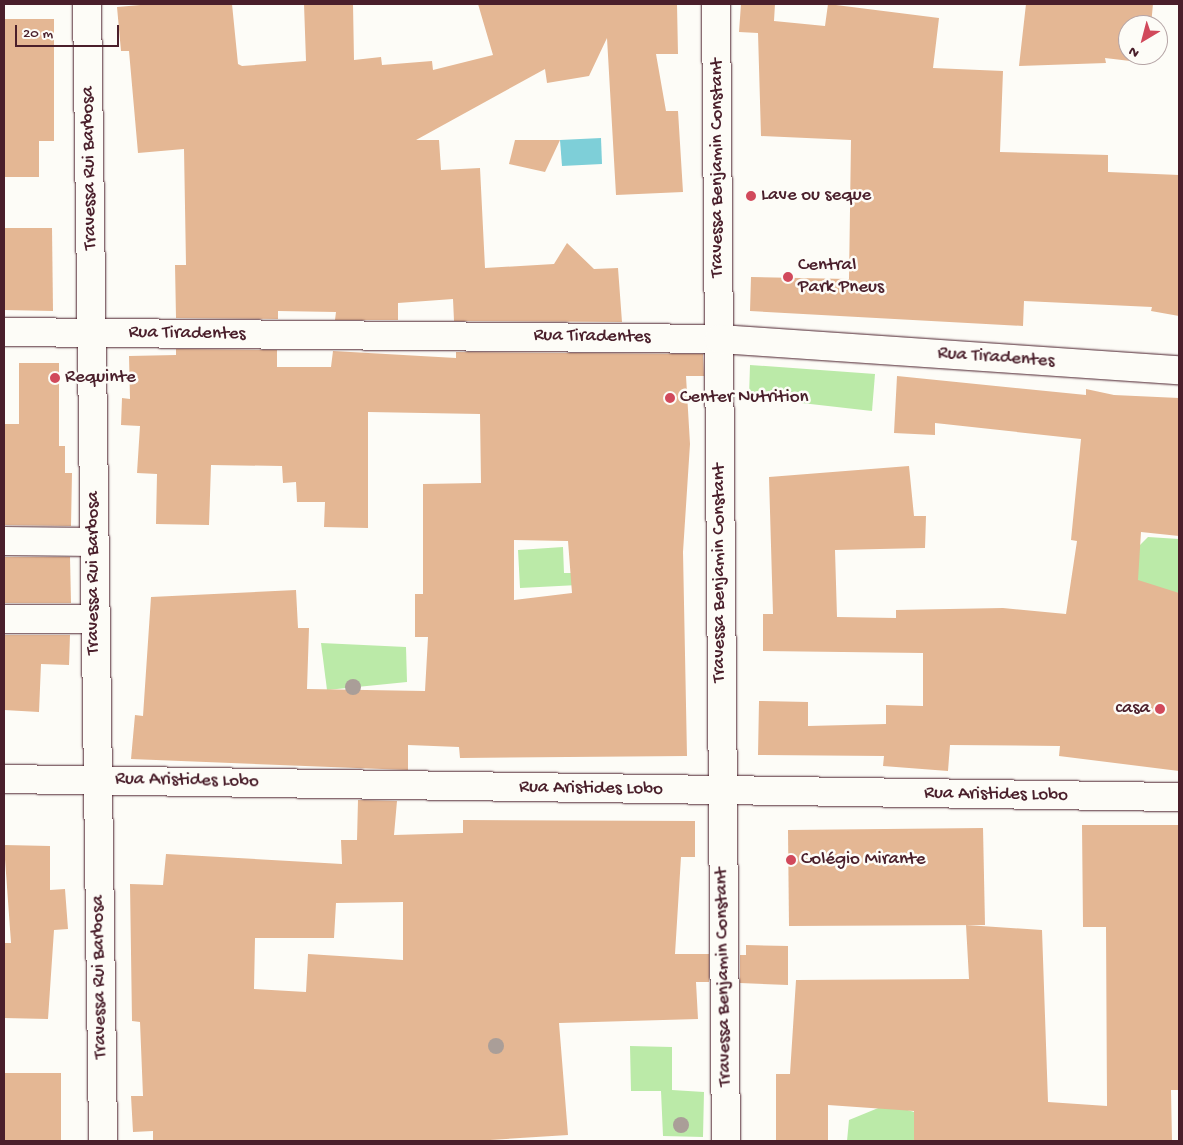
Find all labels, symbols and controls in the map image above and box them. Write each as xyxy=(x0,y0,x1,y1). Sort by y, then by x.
scale bar xyxy=(18,15,121,47)
north arrow xyxy=(1118,15,1168,65)
text: 20 m xyxy=(23,25,53,43)
text: N xyxy=(1126,42,1143,61)
street label: Travessa Benjamin Constant xyxy=(707,59,729,277)
street label: Travessa Rui Barbosa xyxy=(77,86,103,250)
place label: Lave ou seque xyxy=(761,185,871,207)
marker: Lave ou seque xyxy=(745,190,757,202)
place label: Central Park Pneus xyxy=(798,255,884,299)
marker: Central Park Pneus xyxy=(782,271,794,283)
street label: Rua Tiradentes xyxy=(128,322,246,346)
street label: Rua Tiradentes xyxy=(533,325,651,349)
street label: Rua Tiradentes xyxy=(937,343,1055,373)
place label: Requinte xyxy=(65,367,136,389)
marker: Requinte xyxy=(49,372,61,384)
place label: Center Nutrition xyxy=(680,387,809,409)
marker: Center Nutrition xyxy=(664,392,676,404)
street label: Travessa Benjamin Constant xyxy=(709,464,731,682)
street label: Travessa Rui Barbosa xyxy=(83,491,105,655)
place label: casa xyxy=(1115,698,1150,720)
marker: casa xyxy=(1154,703,1166,715)
street label: Rua Aristides Lobo xyxy=(115,768,259,794)
street label: Rua Aristides Lobo xyxy=(519,776,663,802)
street label: Rua Aristides Lobo xyxy=(924,782,1068,808)
place label: Colégio Mirante xyxy=(801,849,926,871)
marker: Colégio Mirante xyxy=(785,854,797,866)
street label: Travessa Benjamin Constant xyxy=(711,867,737,1087)
street label: Travessa Rui Barbosa xyxy=(87,895,113,1059)

